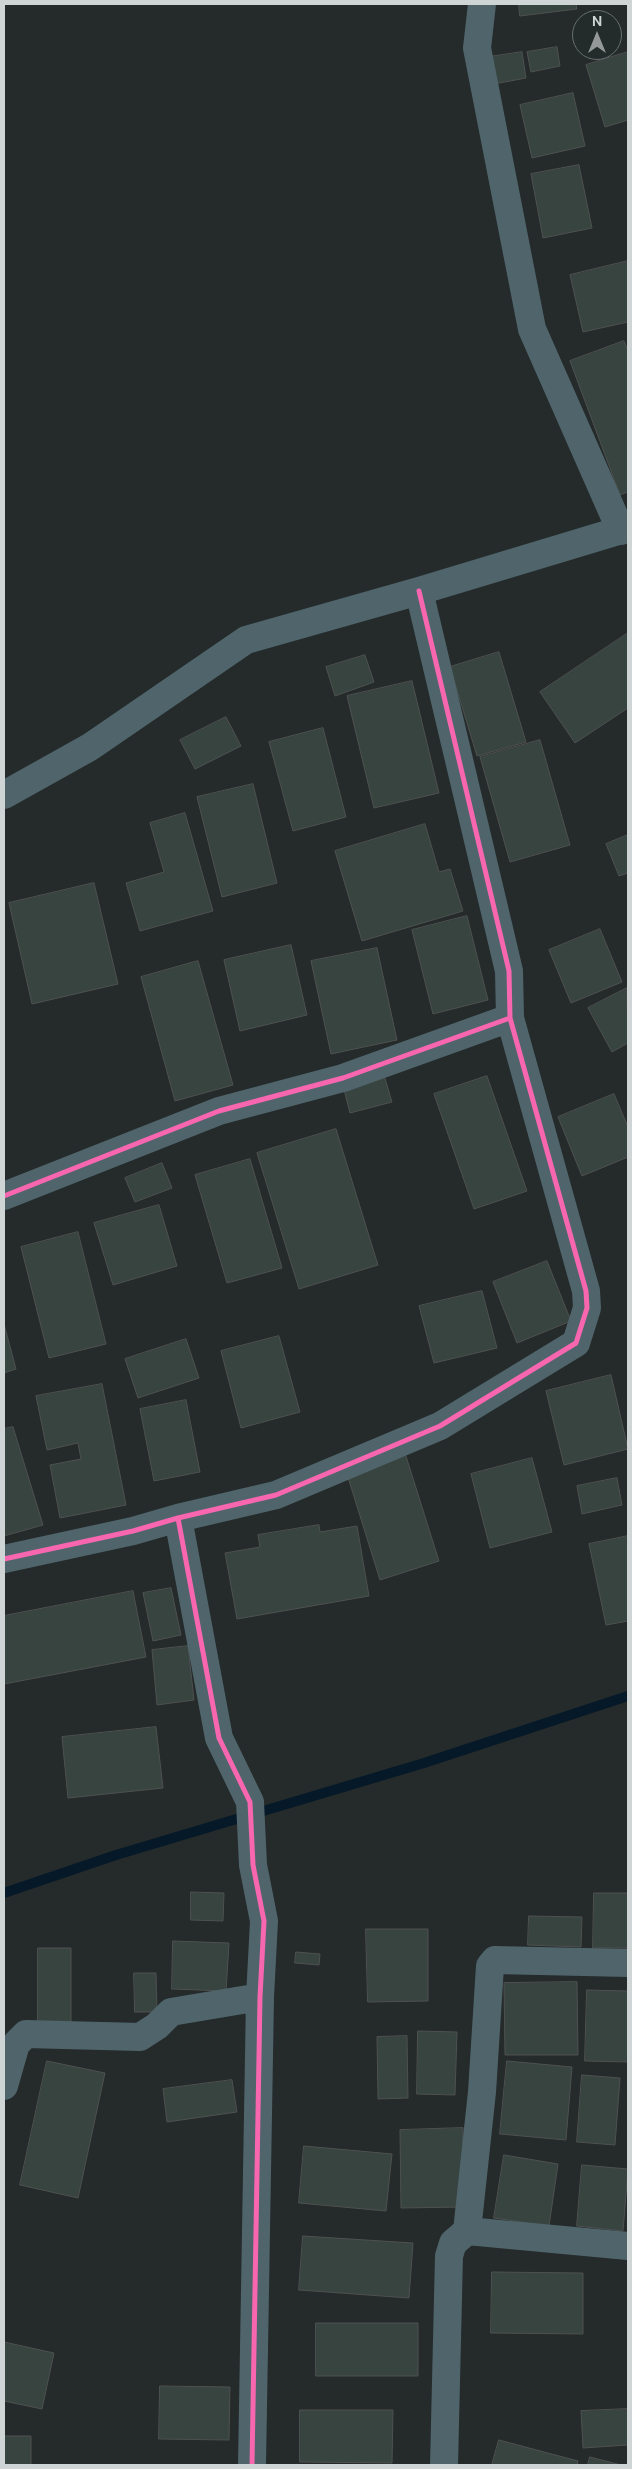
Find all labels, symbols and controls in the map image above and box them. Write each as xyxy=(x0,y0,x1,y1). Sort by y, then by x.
north arrow xyxy=(572,10,622,60)
text: N xyxy=(592,12,602,30)

